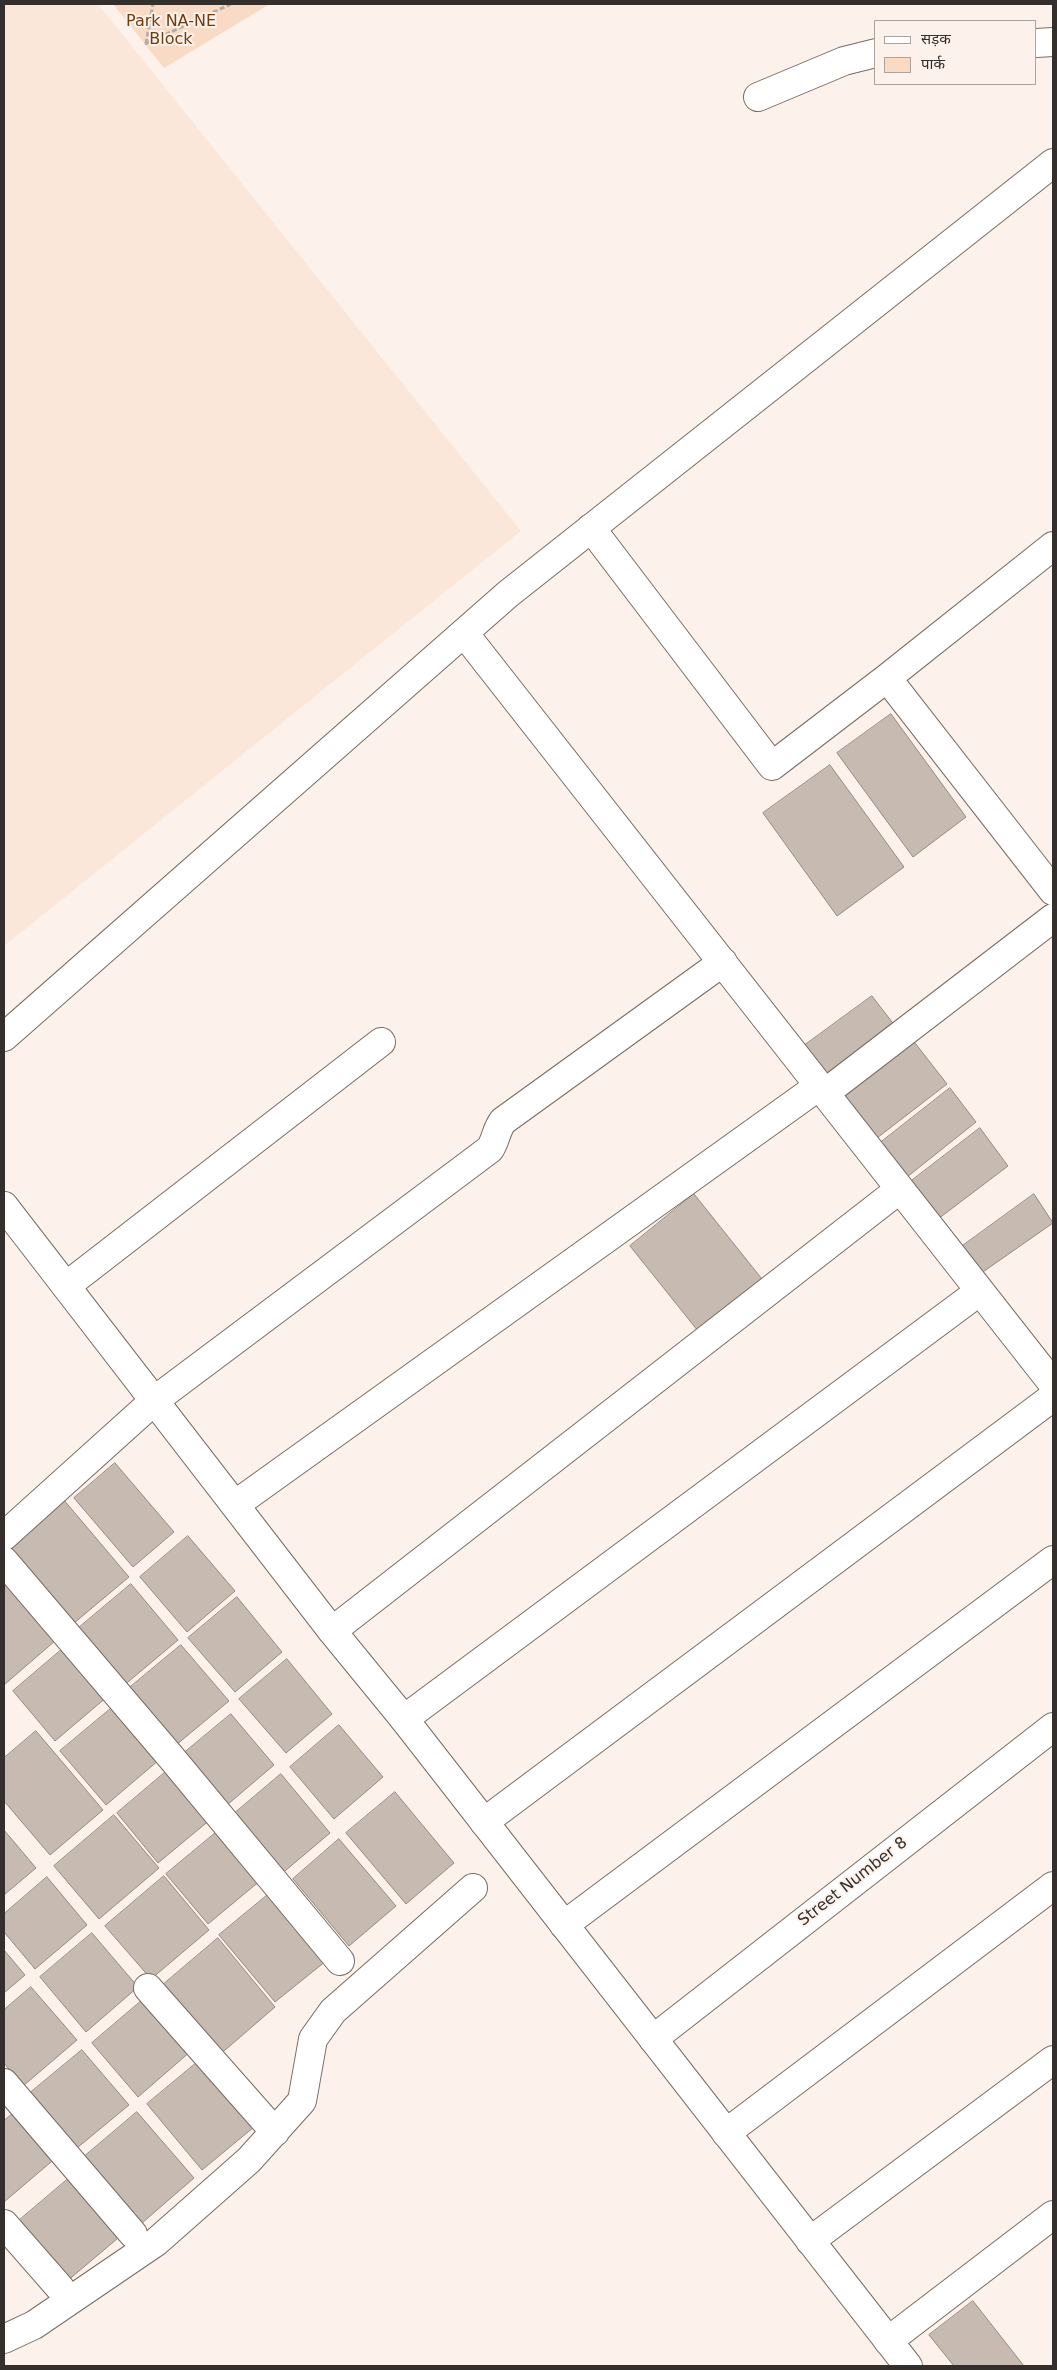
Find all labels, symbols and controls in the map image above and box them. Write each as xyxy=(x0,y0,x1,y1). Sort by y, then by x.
park label: Park NA-NE Block xyxy=(126,12,216,50)
legend xyxy=(874,20,1037,85)
text: सड़क xyxy=(921,30,951,48)
text: पार्क xyxy=(921,55,945,73)
street label: Street Number 8 xyxy=(795,1833,911,1931)

